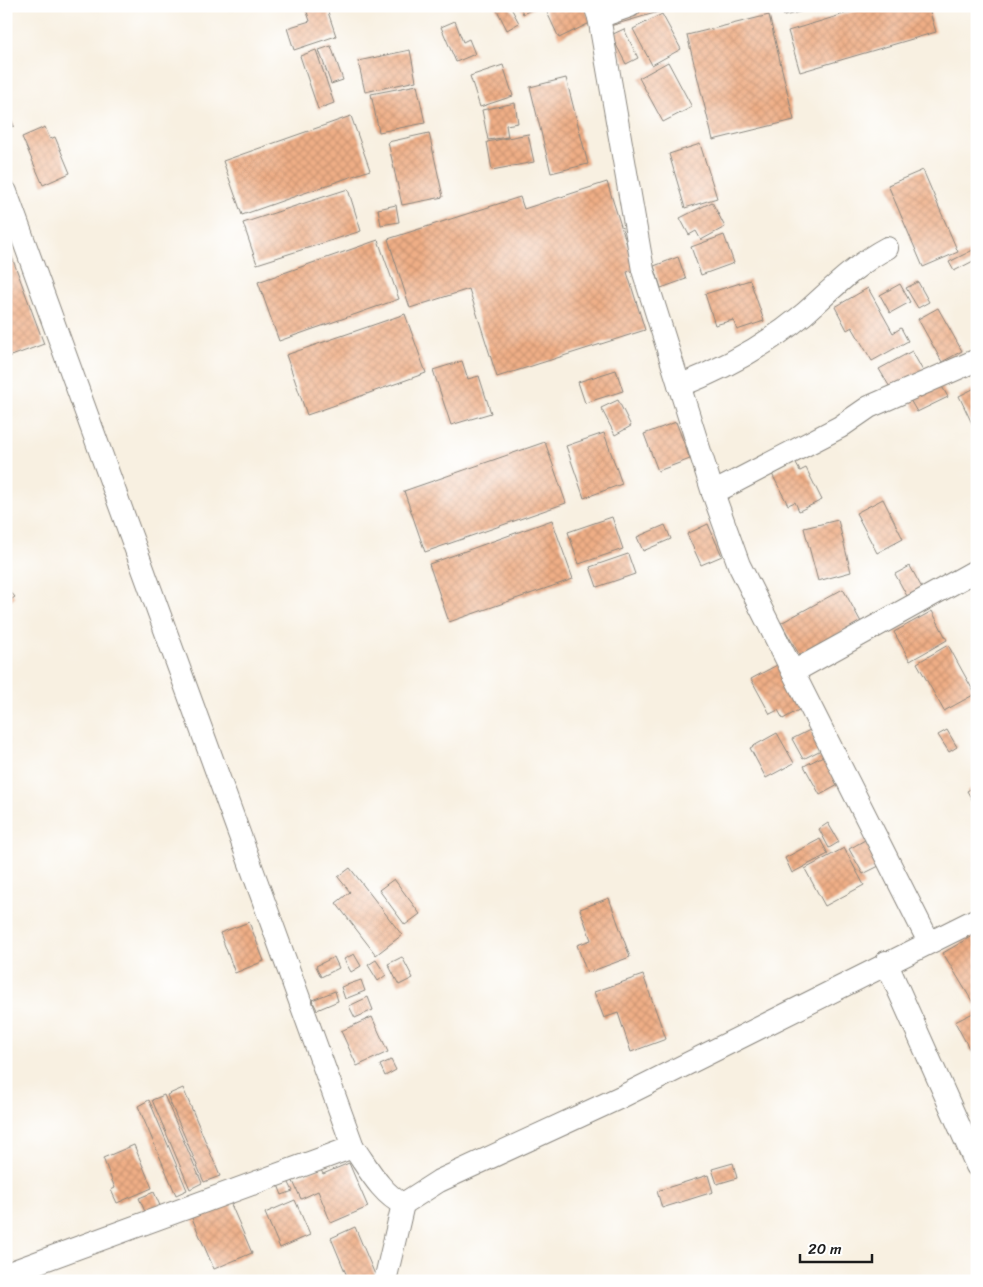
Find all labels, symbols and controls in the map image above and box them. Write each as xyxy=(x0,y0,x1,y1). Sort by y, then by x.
scale bar xyxy=(800,1232,873,1264)
text: 20 m xyxy=(808,1236,842,1262)

